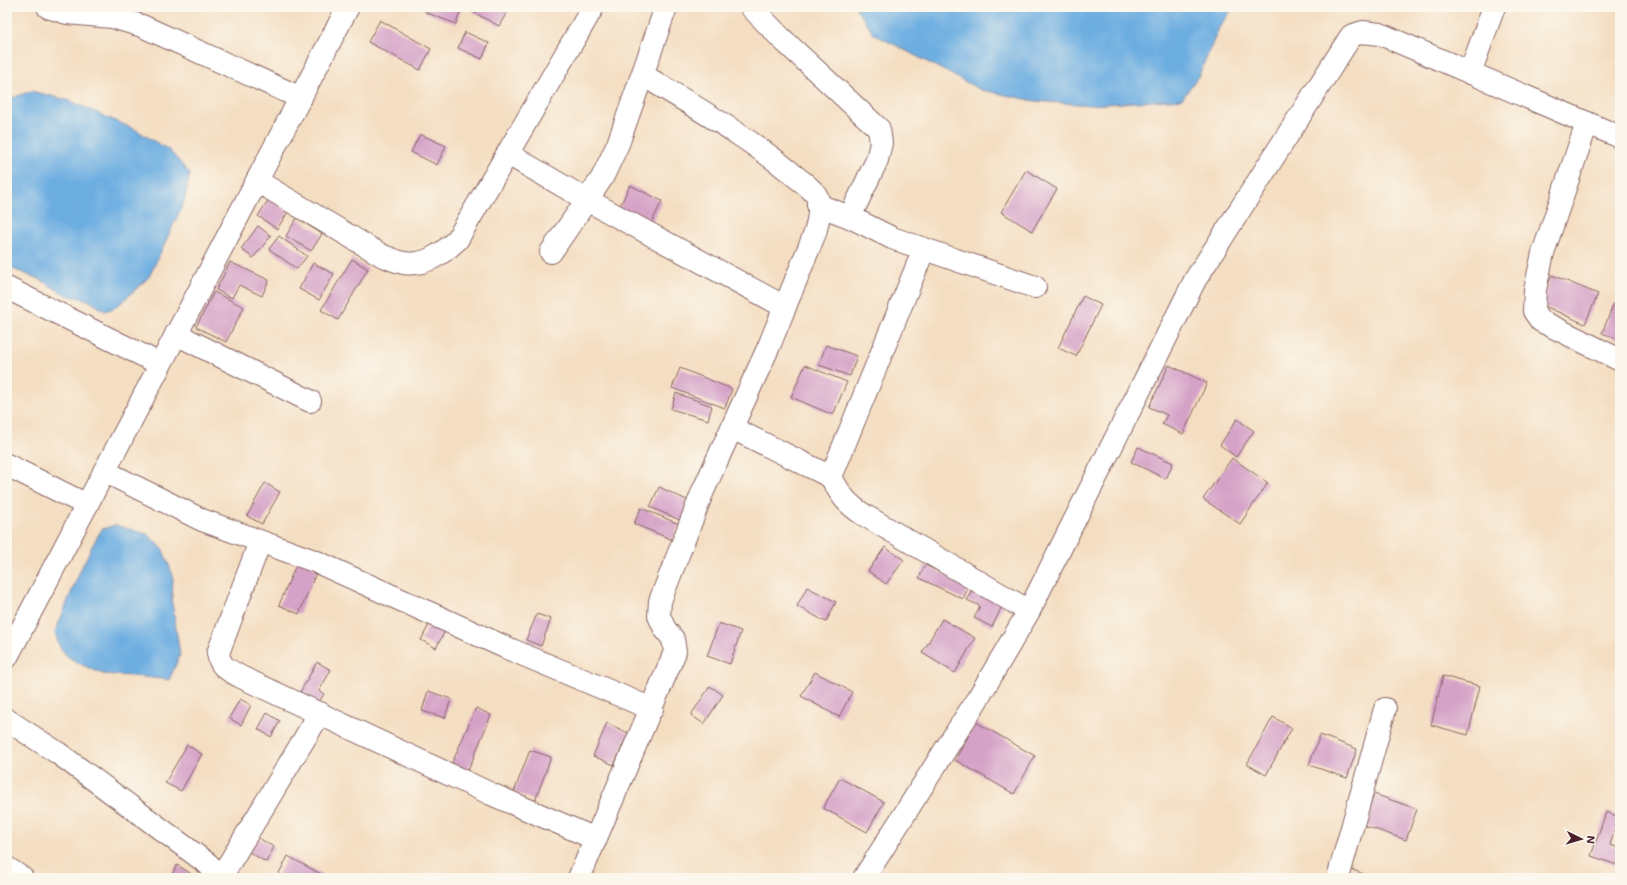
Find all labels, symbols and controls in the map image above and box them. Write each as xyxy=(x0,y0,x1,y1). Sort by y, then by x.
north arrow xyxy=(1561,819,1601,859)
text: N xyxy=(1584,835,1599,845)

